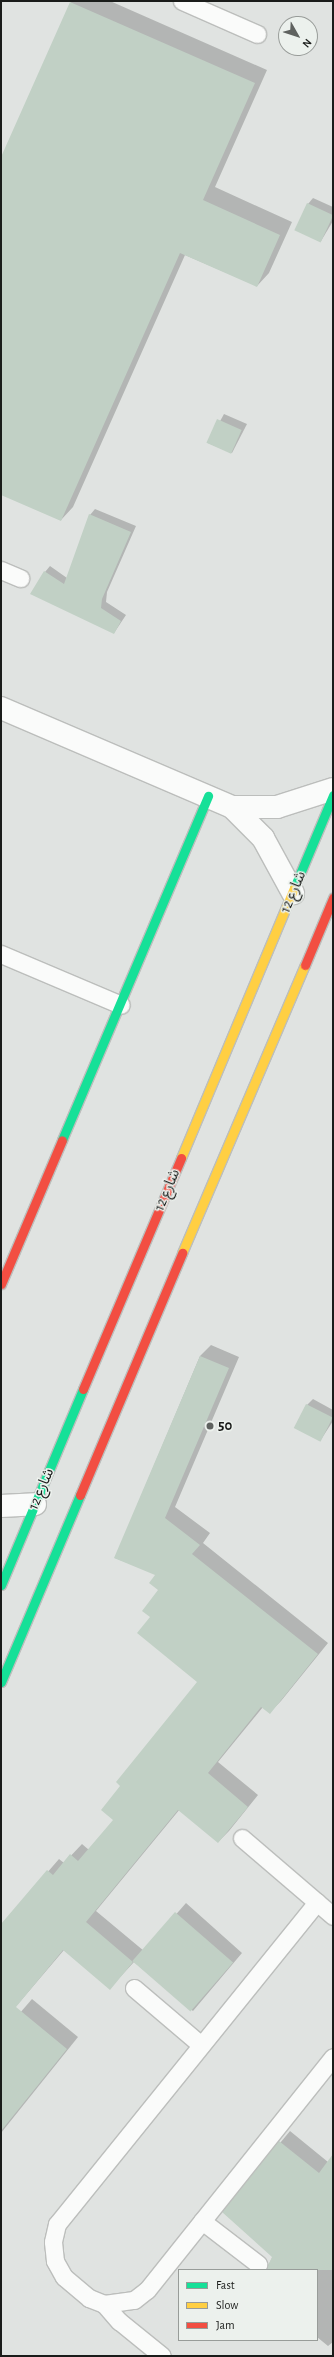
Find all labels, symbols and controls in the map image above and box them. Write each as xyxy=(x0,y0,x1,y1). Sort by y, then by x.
north arrow xyxy=(278,16,318,56)
text: N xyxy=(300,37,314,50)
street label: شارع 12 xyxy=(276,868,310,916)
street label: شارع 12 xyxy=(150,1166,184,1214)
place label: 50 xyxy=(218,1417,232,1435)
marker: 50 xyxy=(205,1421,215,1431)
street label: شارع 12 xyxy=(24,1465,58,1513)
legend xyxy=(178,2269,318,2341)
text: Fast xyxy=(216,2279,235,2291)
text: Slow xyxy=(216,2299,238,2311)
text: Jam xyxy=(216,2319,235,2331)

